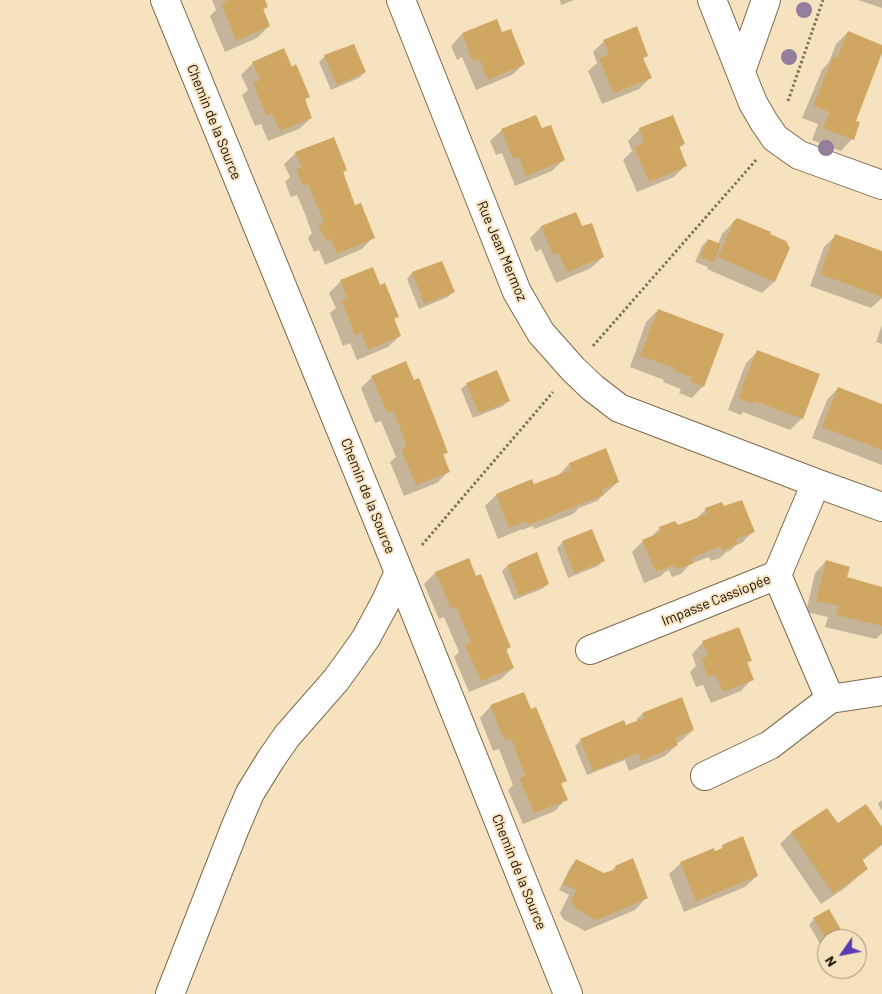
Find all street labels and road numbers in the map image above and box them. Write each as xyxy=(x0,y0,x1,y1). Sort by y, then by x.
street label: Chemin de la Source xyxy=(183,62,245,182)
street label: Rue Jean Mermoz xyxy=(473,198,531,304)
street label: Chemin de la Source xyxy=(337,436,399,556)
street label: Impasse Cassiopée xyxy=(659,570,773,630)
street label: Chemin de la Source xyxy=(488,812,550,932)

